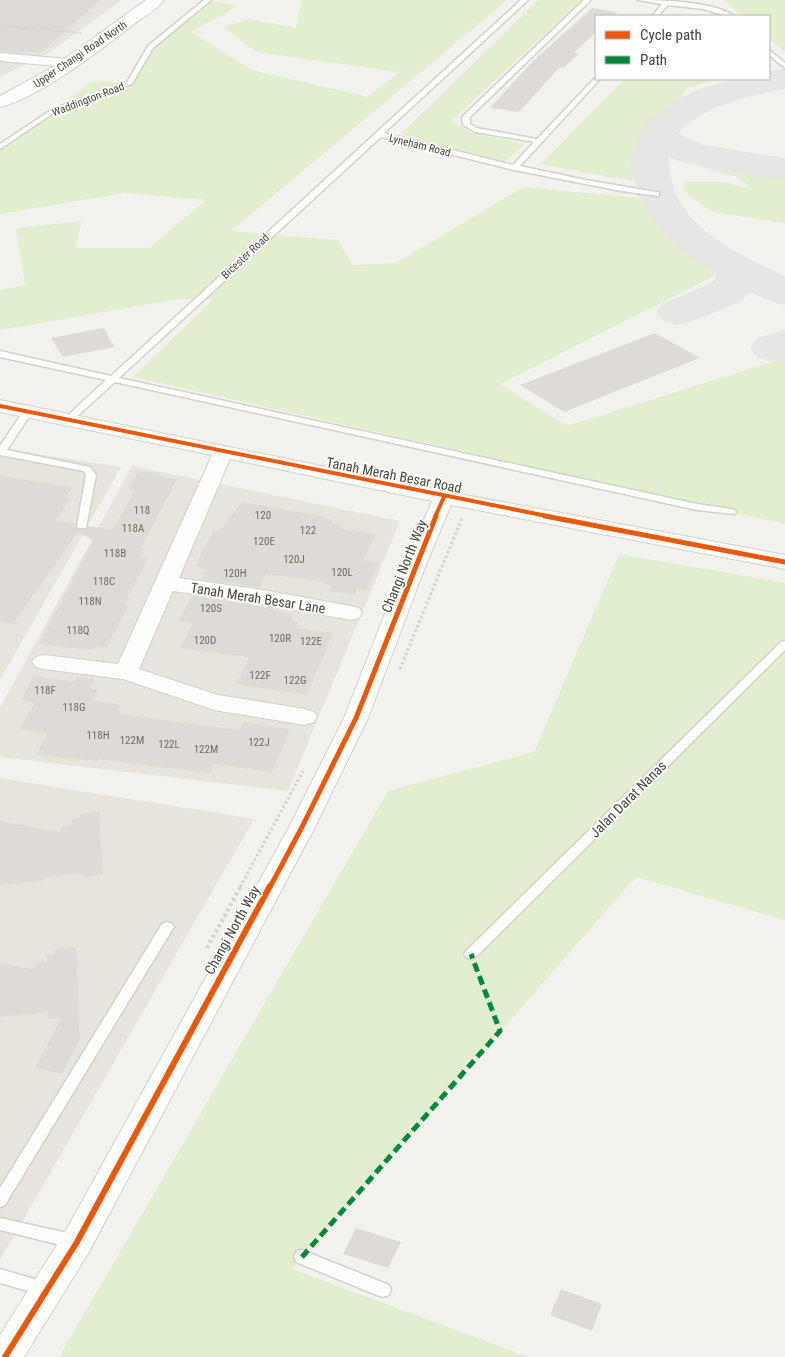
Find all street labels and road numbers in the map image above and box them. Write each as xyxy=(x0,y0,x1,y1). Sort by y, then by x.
street label: Upper Changi Road North xyxy=(31,18,129,91)
street label: Waddington Road xyxy=(50,80,126,119)
street label: Lyneham Road xyxy=(388,132,452,159)
street label: Bicester Road xyxy=(219,231,272,282)
street label: Tanah Merah Besar Road xyxy=(325,454,463,496)
street label: Changi North Way xyxy=(378,517,430,615)
street label: Tanah Merah Besar Lane xyxy=(190,579,327,617)
street label: Jalan Darat Nanas xyxy=(586,757,670,841)
street label: Changi North Way xyxy=(201,883,263,977)

